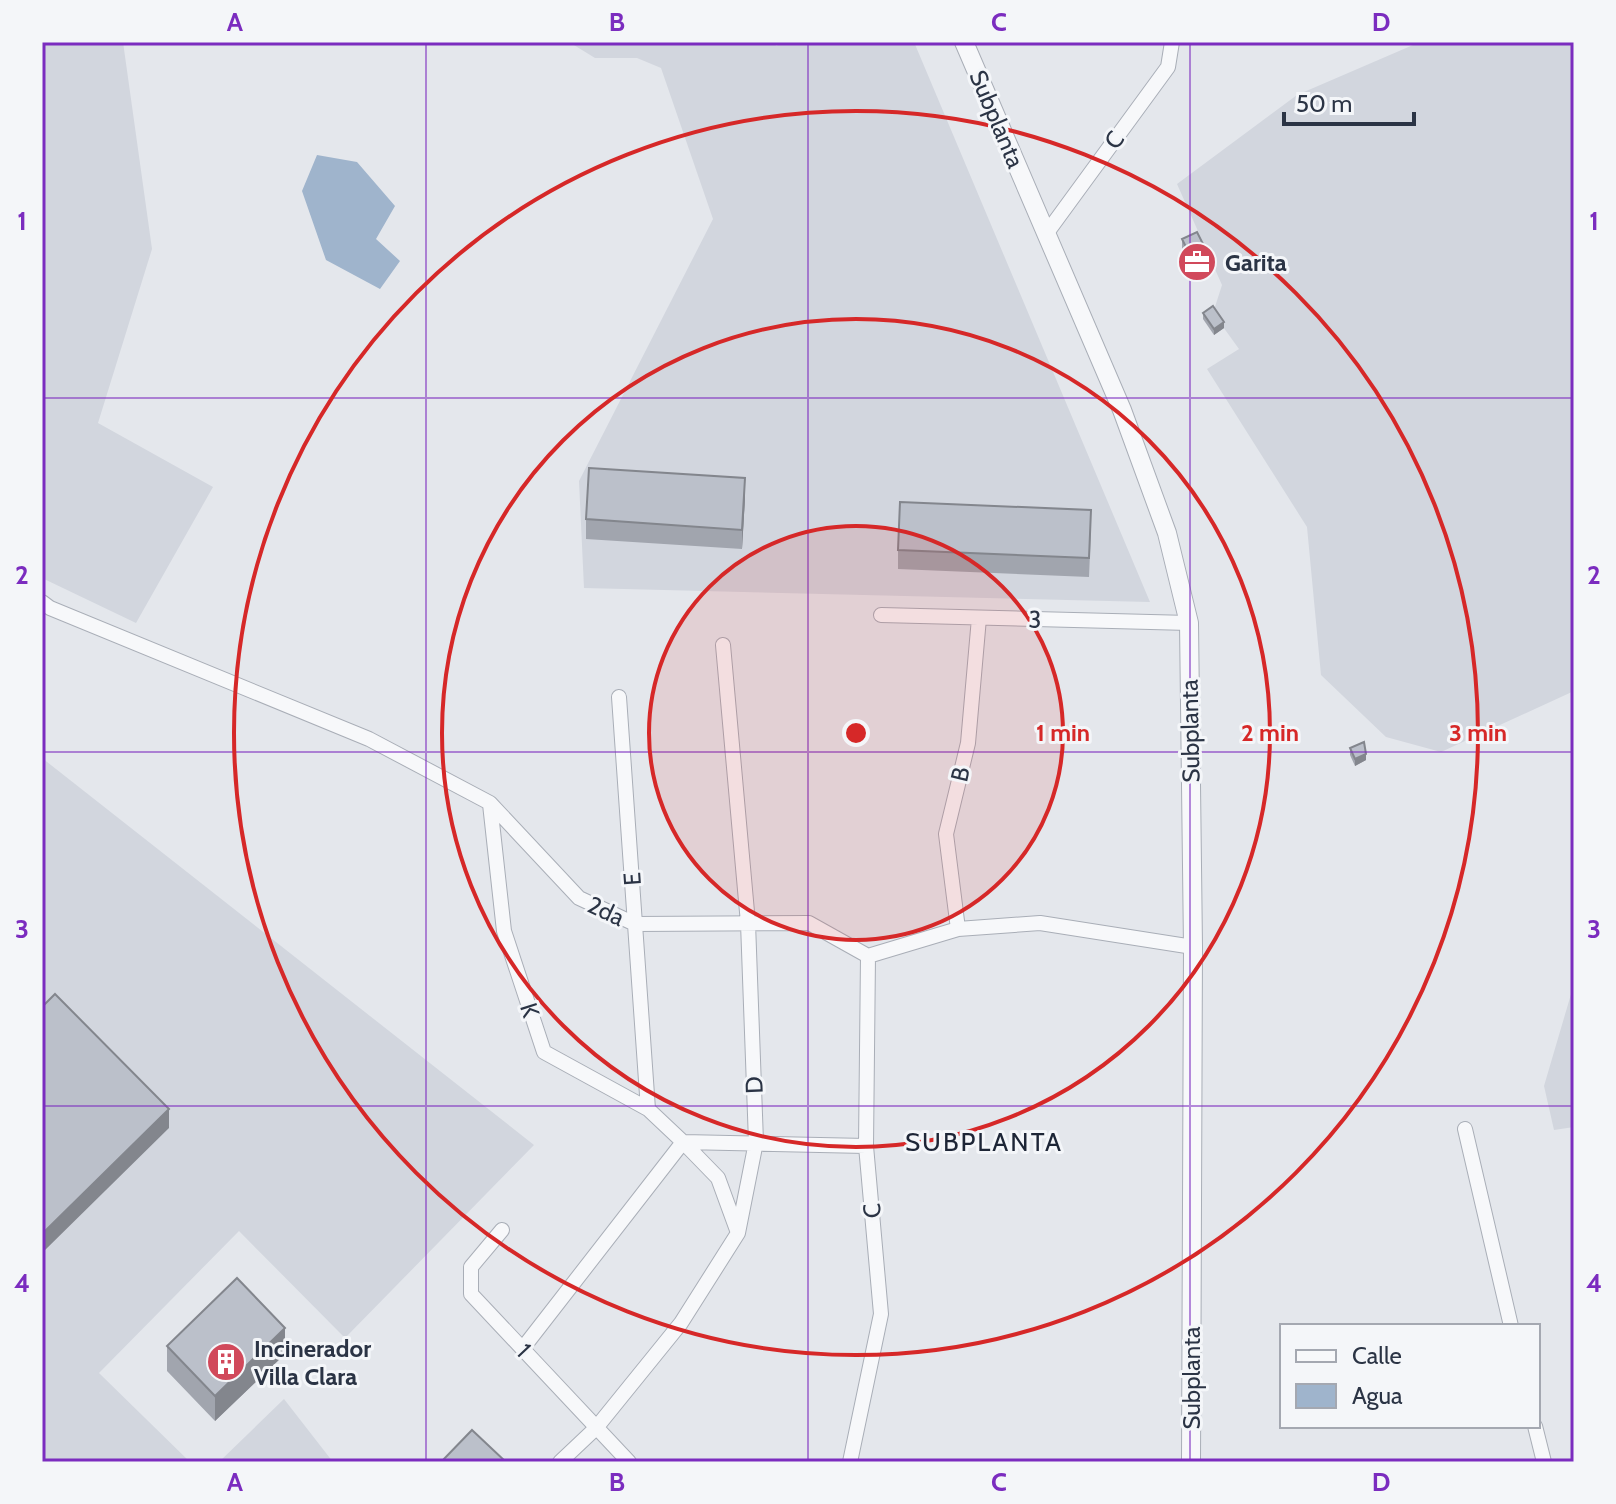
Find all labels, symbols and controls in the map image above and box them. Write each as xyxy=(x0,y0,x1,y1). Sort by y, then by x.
text: A xyxy=(227,6,244,38)
text: B xyxy=(609,6,625,38)
text: C xyxy=(991,6,1007,38)
text: D xyxy=(1372,6,1390,38)
street label: Subplanta xyxy=(963,66,1031,173)
scale bar xyxy=(1284,76,1414,126)
text: 50 m xyxy=(1296,89,1352,118)
street label: C xyxy=(1098,125,1130,155)
text: 1 xyxy=(17,205,27,237)
text: 1 xyxy=(1589,205,1599,237)
office icon: Garita xyxy=(1176,241,1218,283)
place label: Garita xyxy=(1225,248,1287,277)
text: 2 xyxy=(15,559,29,591)
text: 2 xyxy=(1587,559,1601,591)
street label: 3 xyxy=(1028,604,1042,634)
street label: Subplanta xyxy=(1175,679,1205,783)
text: 1 min xyxy=(1036,718,1090,747)
text: 2 min xyxy=(1241,718,1299,747)
text: 3 min xyxy=(1449,718,1507,747)
centre of rings xyxy=(842,719,870,747)
street label: B xyxy=(944,764,976,784)
street label: E xyxy=(617,871,647,887)
street label: 2da xyxy=(583,890,630,932)
text: 3 xyxy=(15,913,29,945)
text: 3 xyxy=(1587,913,1601,945)
street label: K xyxy=(514,999,546,1021)
street label: D xyxy=(739,1076,769,1094)
district label: SUBPLANTA xyxy=(905,1126,1063,1158)
street label: C xyxy=(857,1202,887,1220)
text: 4 xyxy=(14,1267,30,1299)
text: 4 xyxy=(1586,1267,1602,1299)
legend xyxy=(1280,1324,1540,1428)
street label: Subplanta xyxy=(1177,1326,1206,1430)
place label: Incinerador Villa Clara xyxy=(254,1334,371,1391)
street label: 1 xyxy=(511,1337,537,1363)
building icon: Incinerador Villa Clara xyxy=(205,1341,247,1383)
text: Calle xyxy=(1352,1341,1402,1370)
text: Agua xyxy=(1352,1381,1403,1410)
text: A xyxy=(227,1466,244,1498)
text: B xyxy=(609,1466,625,1498)
text: C xyxy=(991,1466,1007,1498)
text: D xyxy=(1372,1466,1390,1498)

